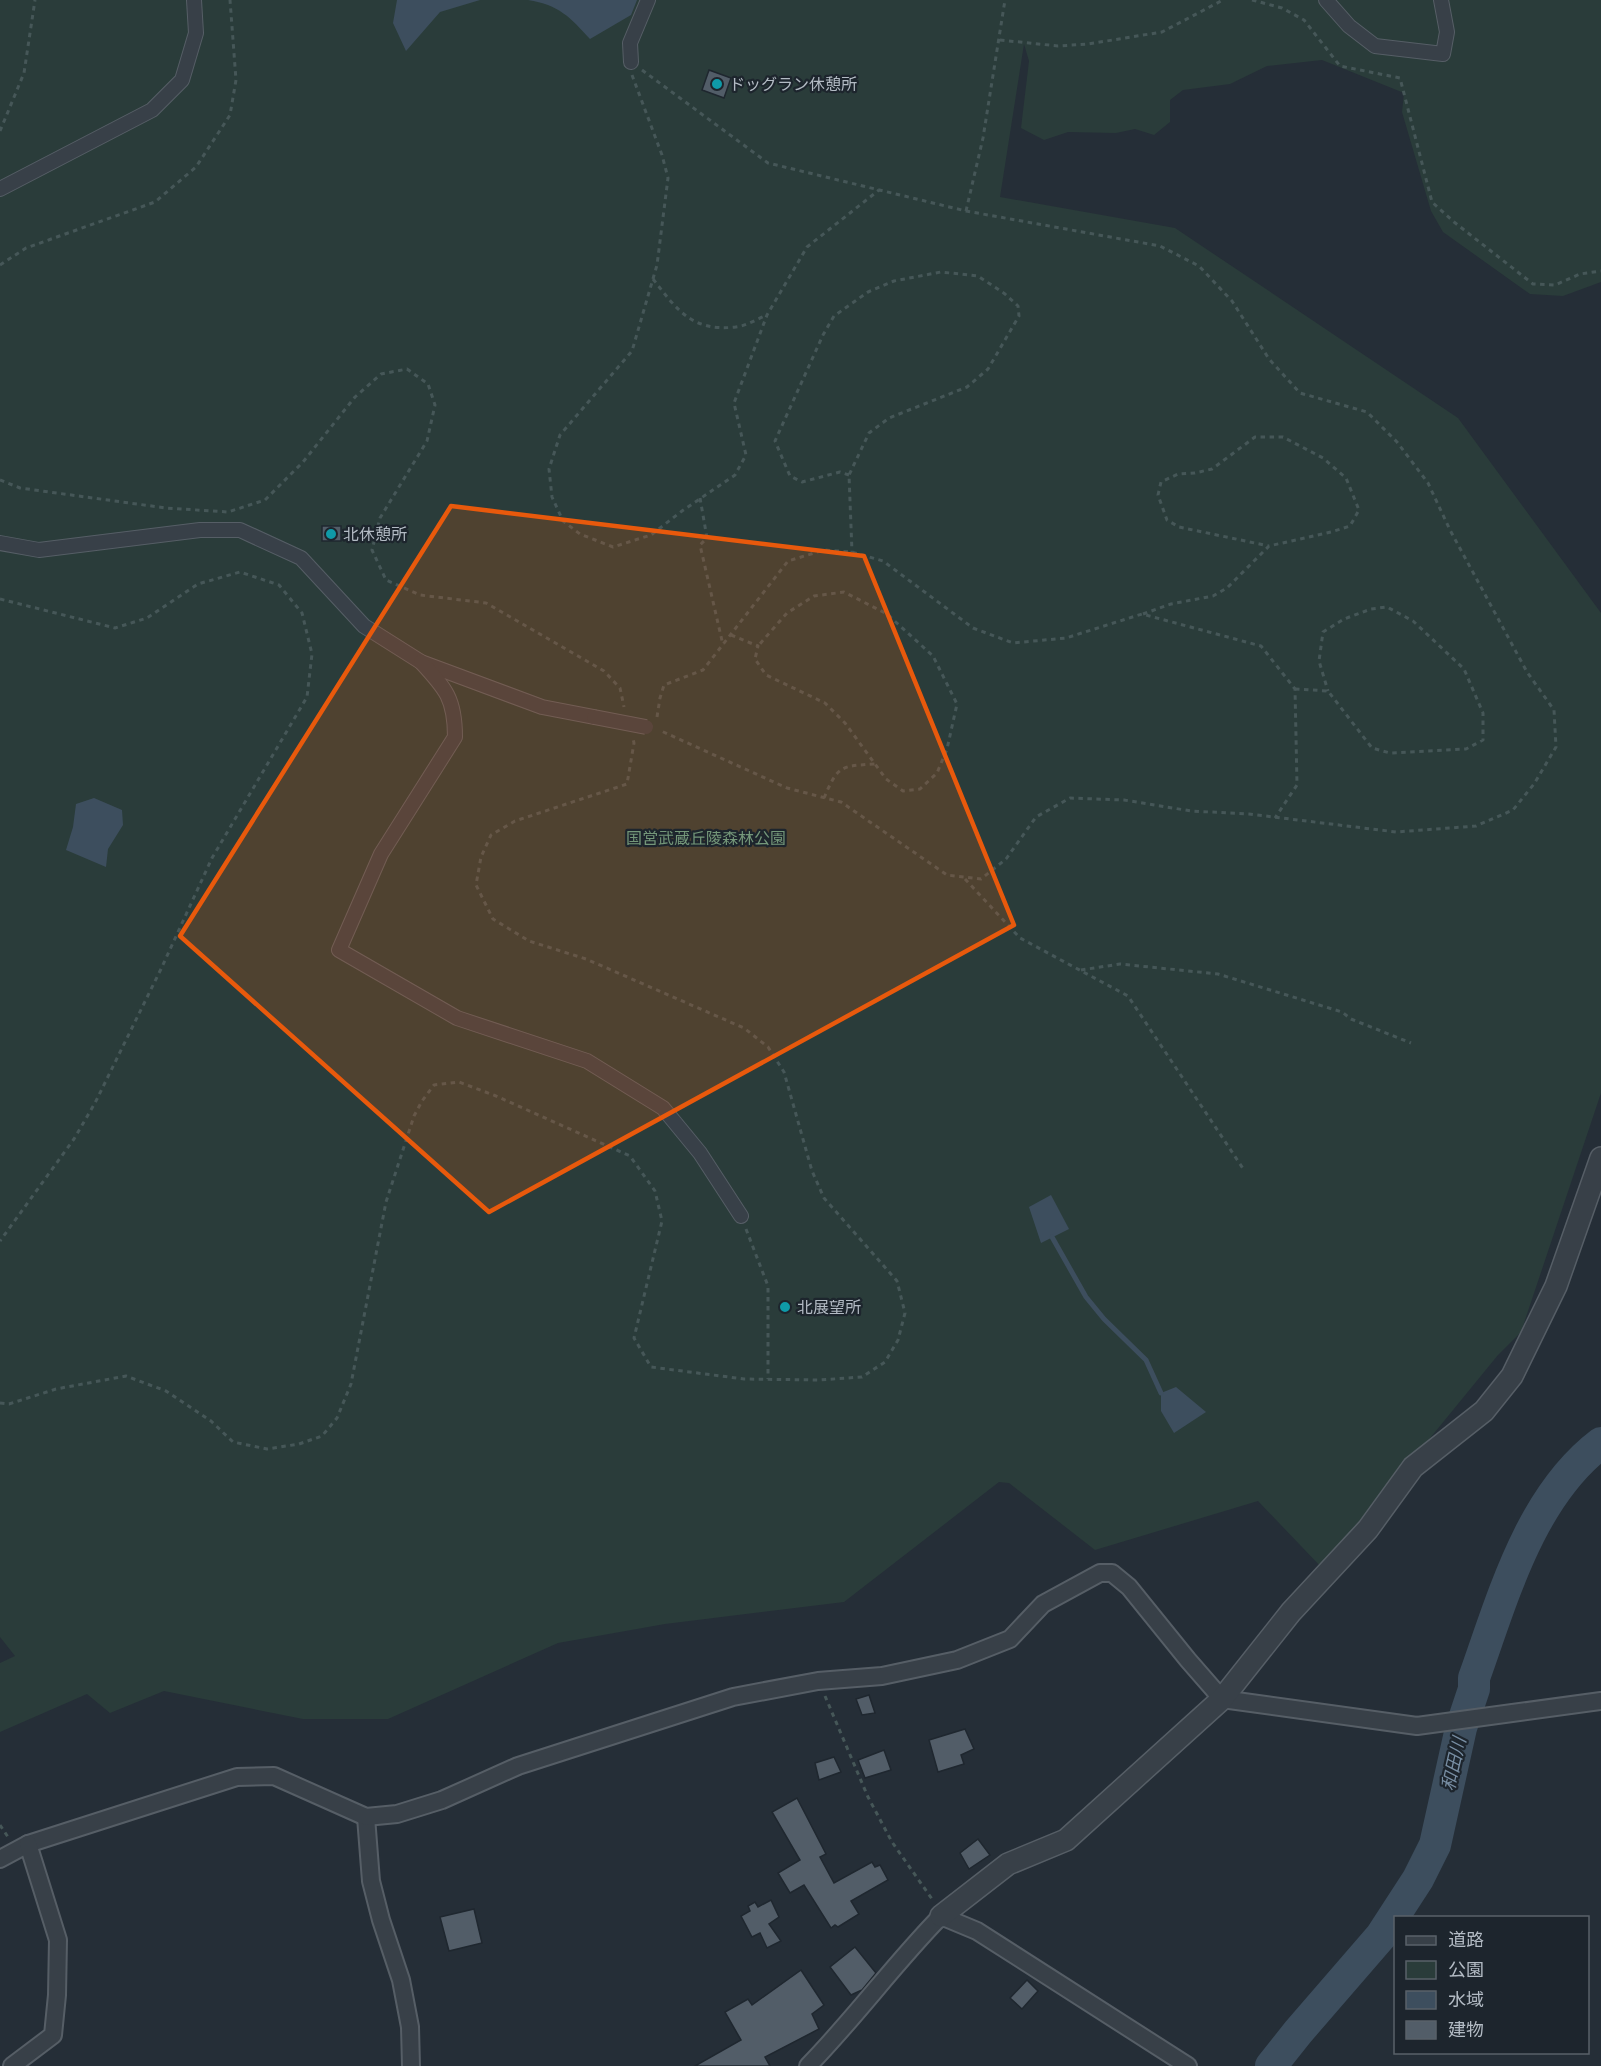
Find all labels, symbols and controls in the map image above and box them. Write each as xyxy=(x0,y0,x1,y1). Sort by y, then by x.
place label: ドッグラン休憩所 xyxy=(729,75,857,95)
marker: ドッグラン休憩所 xyxy=(710,77,724,91)
place label: 北休憩所 xyxy=(343,525,407,545)
marker: 北休憩所 xyxy=(324,527,338,541)
park label: 国営武蔵丘陵森林公園 xyxy=(626,830,786,849)
place label: 北展望所 xyxy=(797,1299,861,1318)
marker: 北展望所 xyxy=(778,1300,792,1314)
water label: 和田川 xyxy=(1438,1733,1471,1793)
legend xyxy=(1394,1916,1589,2054)
text: 道路 xyxy=(1448,1930,1484,1951)
text: 公園 xyxy=(1448,1960,1484,1981)
text: 水域 xyxy=(1448,1990,1484,2011)
text: 建物 xyxy=(1448,2020,1484,2041)

